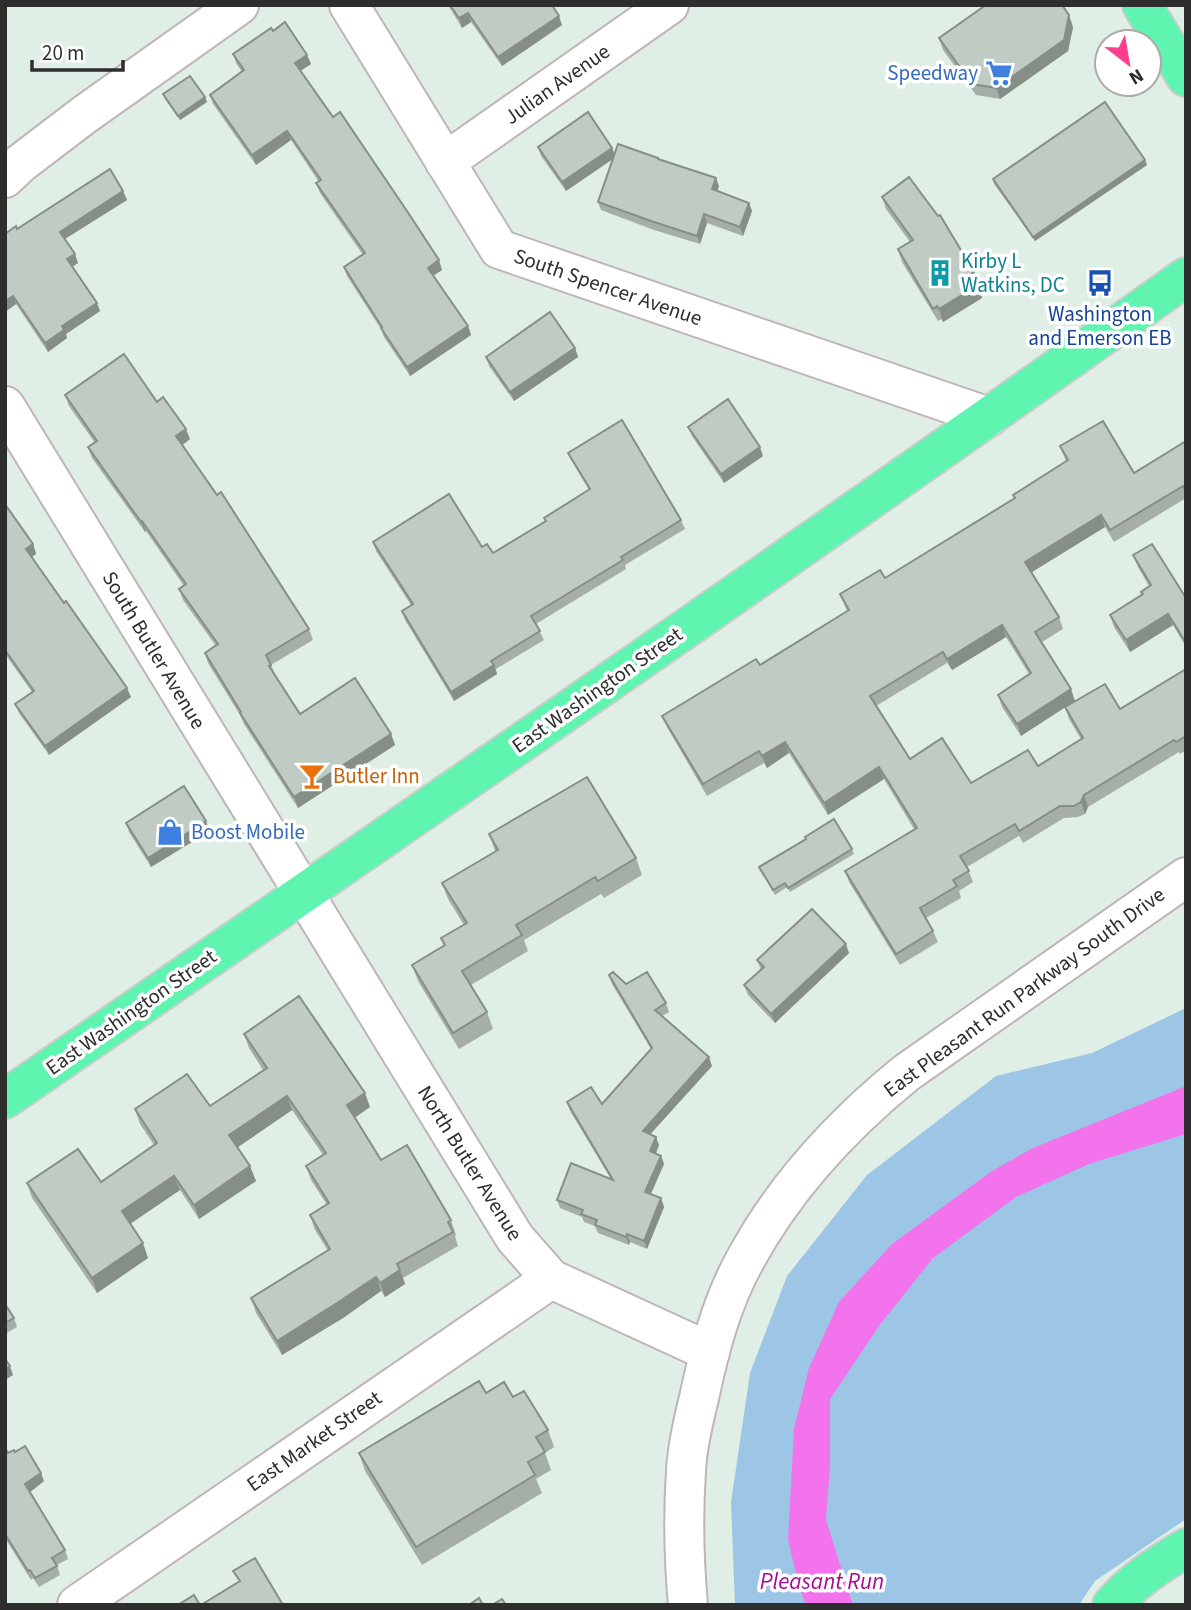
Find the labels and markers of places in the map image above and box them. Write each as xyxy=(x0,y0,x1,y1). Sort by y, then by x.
place label: Speedway xyxy=(887,58,978,88)
supermarket icon: Speedway xyxy=(984,58,1014,88)
place label: Kirby L Watkins, DC xyxy=(961,246,1065,300)
building icon: Kirby L Watkins, DC xyxy=(925,258,955,288)
bus stop icon: Washington and Emerson EB xyxy=(1085,268,1115,298)
place label: Washington and Emerson EB xyxy=(1028,299,1172,353)
bar icon: Butler Inn xyxy=(297,761,327,791)
place label: Butler Inn xyxy=(333,761,420,791)
shop icon: Boost Mobile xyxy=(155,817,185,847)
place label: Boost Mobile xyxy=(191,817,305,847)

